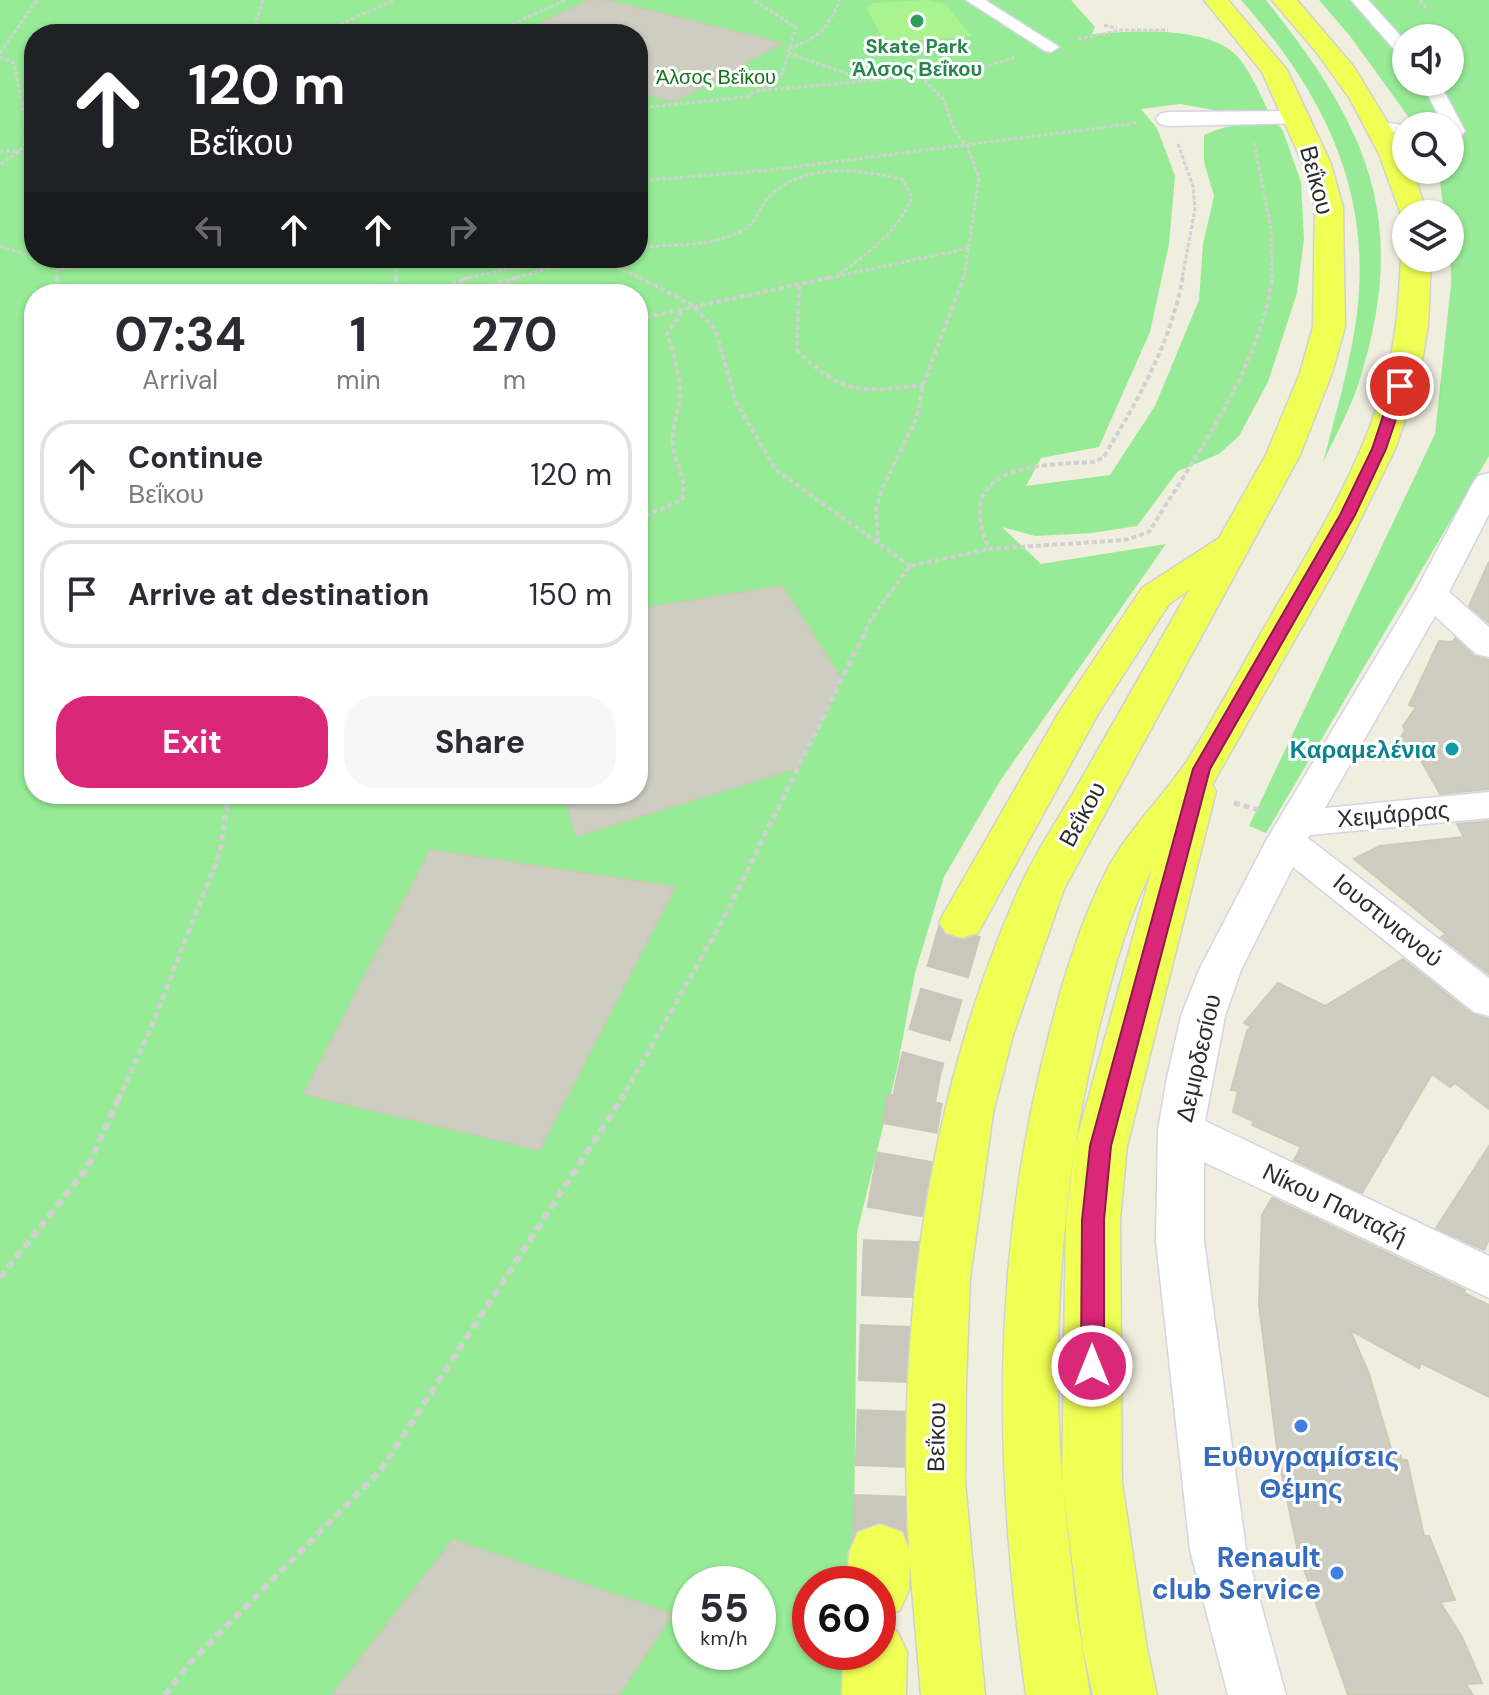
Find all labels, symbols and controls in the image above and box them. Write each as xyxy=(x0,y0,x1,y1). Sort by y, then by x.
marker: Skate Park Άλσος Βεΐκου xyxy=(908,12,926,30)
map controls xyxy=(1392,24,1464,272)
button: sound xyxy=(1392,24,1464,96)
place label: Skate Park Άλσος Βεΐκου xyxy=(852,33,982,82)
text: 120 m xyxy=(188,48,346,121)
icon: ahead xyxy=(56,56,160,160)
park label: Άλσος Βεΐκου xyxy=(656,64,776,90)
button: search xyxy=(1392,112,1464,184)
text: Βεΐκου xyxy=(188,119,293,166)
street label: Βεΐκου xyxy=(1293,142,1341,218)
button: layers xyxy=(1392,200,1464,272)
icon: left xyxy=(188,208,232,252)
icon: ahead xyxy=(272,208,316,252)
icon: ahead xyxy=(356,208,400,252)
icon: right xyxy=(440,208,484,252)
text: 07:34 xyxy=(114,303,246,366)
text: 1 xyxy=(350,303,367,366)
text: 270 xyxy=(471,303,558,366)
pin xyxy=(1366,352,1434,420)
text: Arrival xyxy=(142,363,218,397)
text: min xyxy=(336,363,381,397)
text: m xyxy=(503,363,526,397)
icon: arrive xyxy=(1378,364,1422,408)
text: Continue xyxy=(128,438,263,477)
icon: ahead xyxy=(60,452,104,496)
text: 120 m xyxy=(530,455,612,494)
text: Βεΐκου xyxy=(128,477,204,511)
icon: arrive xyxy=(60,572,104,616)
text: Arrive at destination xyxy=(128,575,429,614)
text: 150 m xyxy=(529,575,612,614)
button: Exit xyxy=(56,696,328,788)
button: Share xyxy=(344,696,616,788)
place label: Καραμελένια xyxy=(1290,734,1436,765)
marker: Καραμελένια xyxy=(1443,740,1461,758)
street label: Βεΐκου xyxy=(1051,776,1113,852)
street label: Χειμάρρας xyxy=(1336,794,1450,834)
street label: Ιουστινιανού xyxy=(1327,866,1449,974)
street label: Δεμιρδεσίου xyxy=(1168,991,1228,1125)
street label: Νίκου Πανταζή xyxy=(1258,1156,1412,1252)
position arrow xyxy=(1050,1324,1134,1408)
street label: Βεΐκου xyxy=(920,1402,952,1472)
marker: Ευθυγραμίσεις Θέμης xyxy=(1292,1417,1310,1435)
place label: Ευθυγραμίσεις Θέμης xyxy=(1203,1438,1399,1507)
place label: Renault club Service xyxy=(1152,1539,1321,1608)
marker: Renault club Service xyxy=(1328,1564,1346,1582)
speed limit sign: 60 xyxy=(792,1566,896,1670)
text: 55 xyxy=(699,1582,749,1634)
text: km/h xyxy=(700,1625,748,1651)

